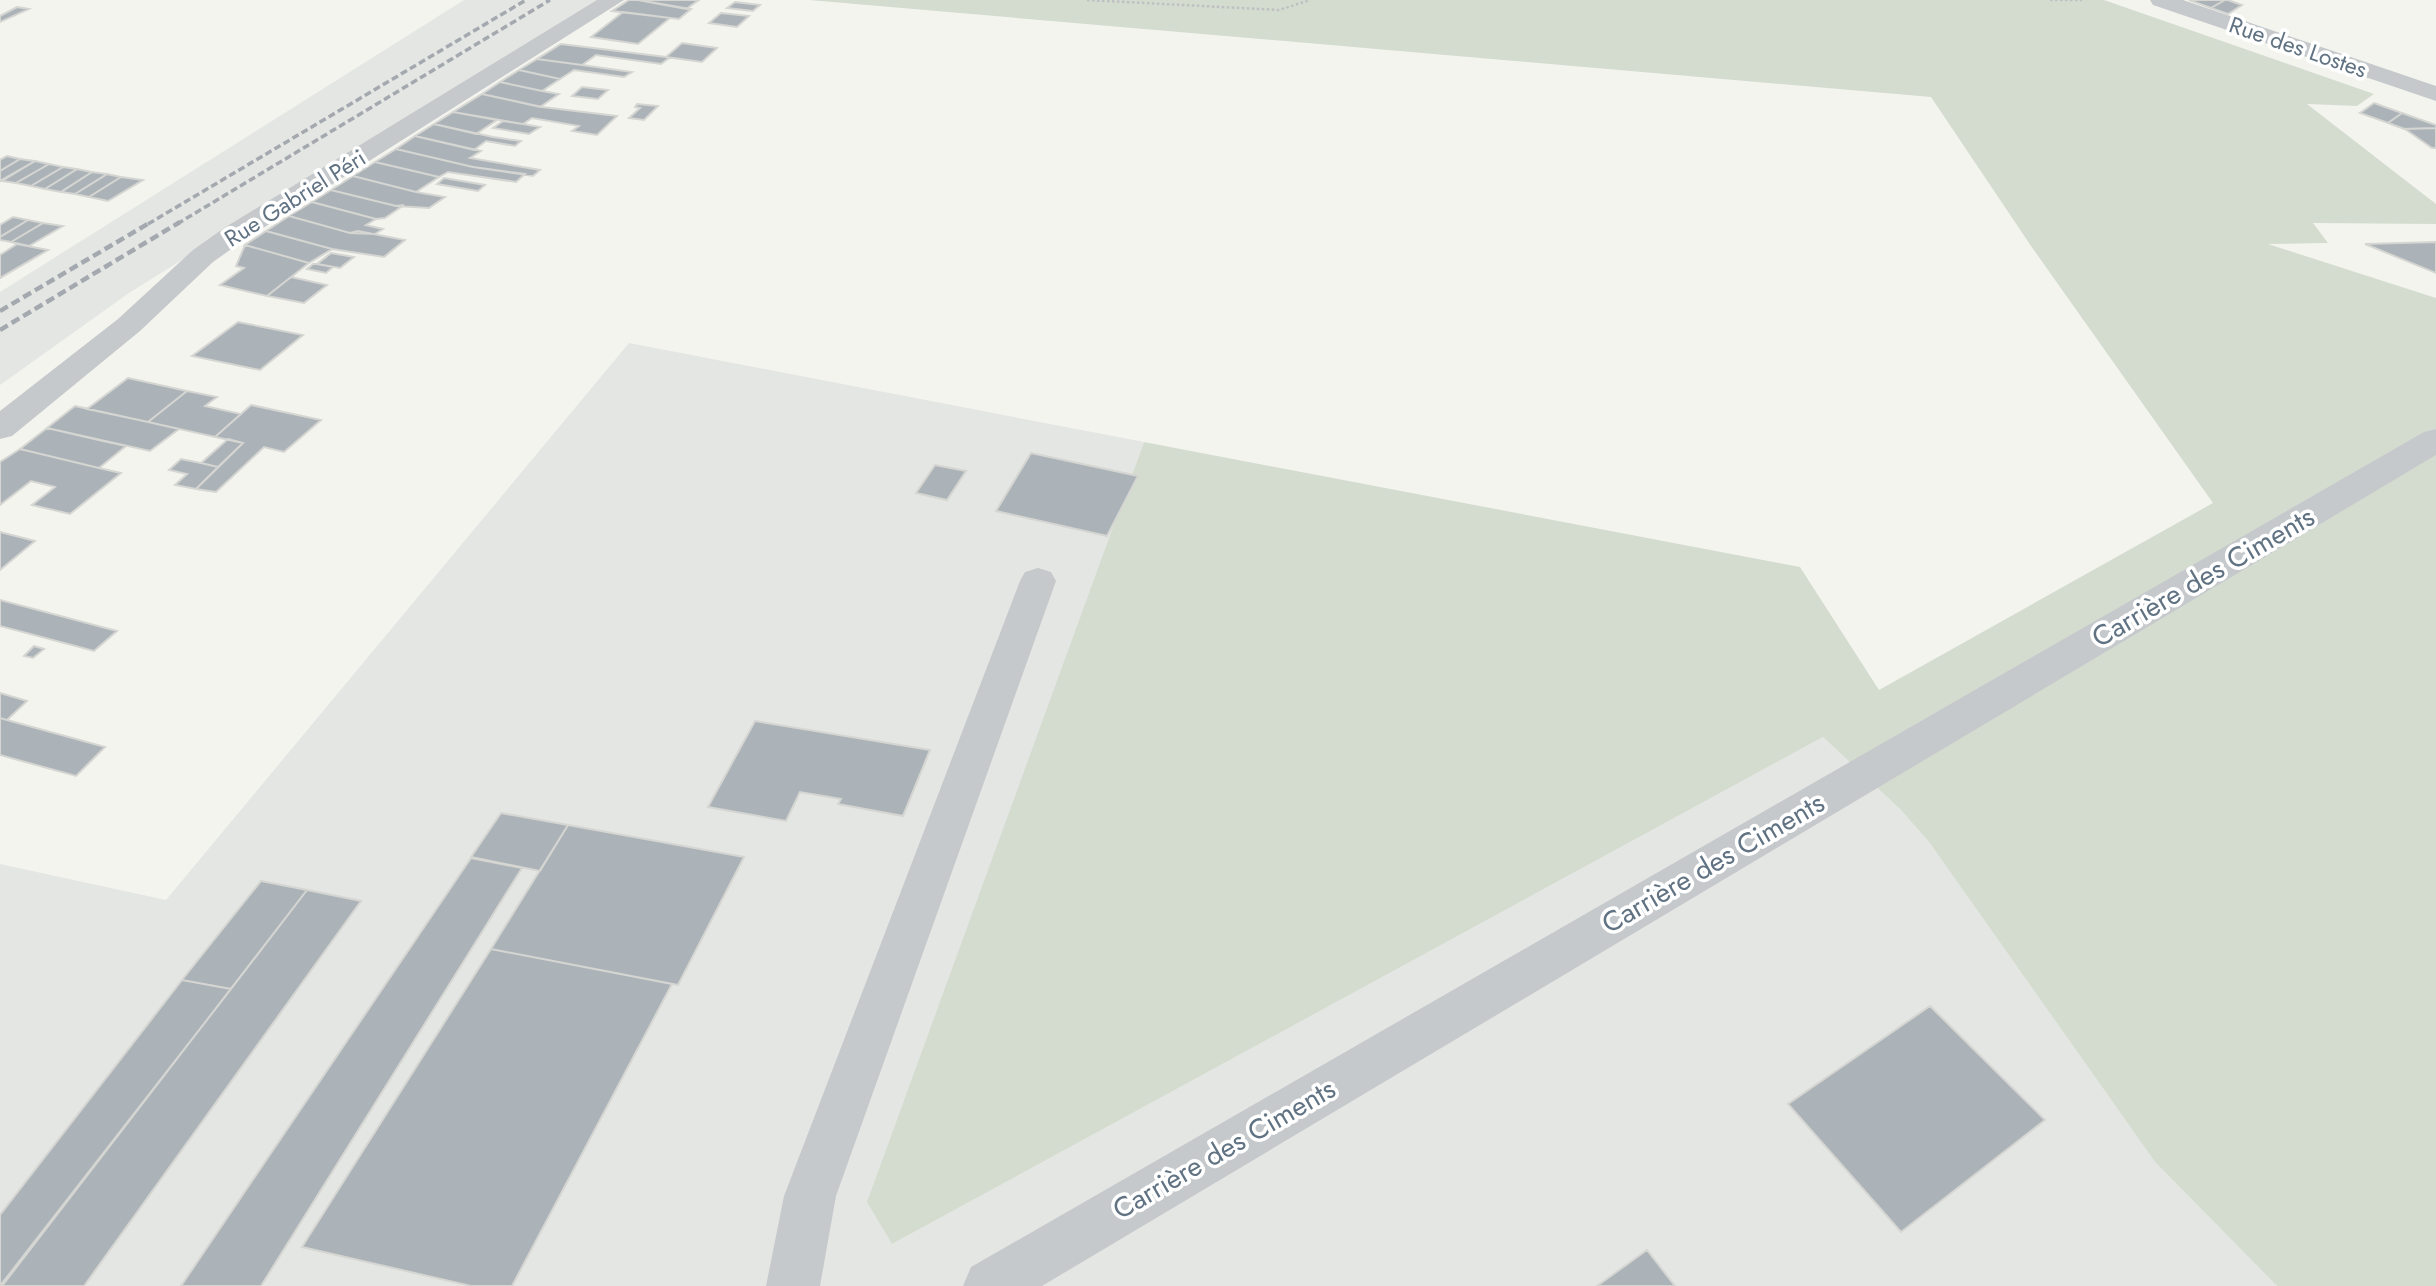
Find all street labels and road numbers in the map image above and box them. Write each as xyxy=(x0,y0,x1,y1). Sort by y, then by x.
street label: Rue des Lostes xyxy=(2225,8,2371,86)
street label: Rue Gabriel Péri xyxy=(218,141,372,255)
street label: Carrière des Ciments xyxy=(2084,496,2322,658)
street label: Carrière des Ciments xyxy=(1594,782,1832,944)
street label: Carrière des Ciments xyxy=(1105,1068,1343,1230)

